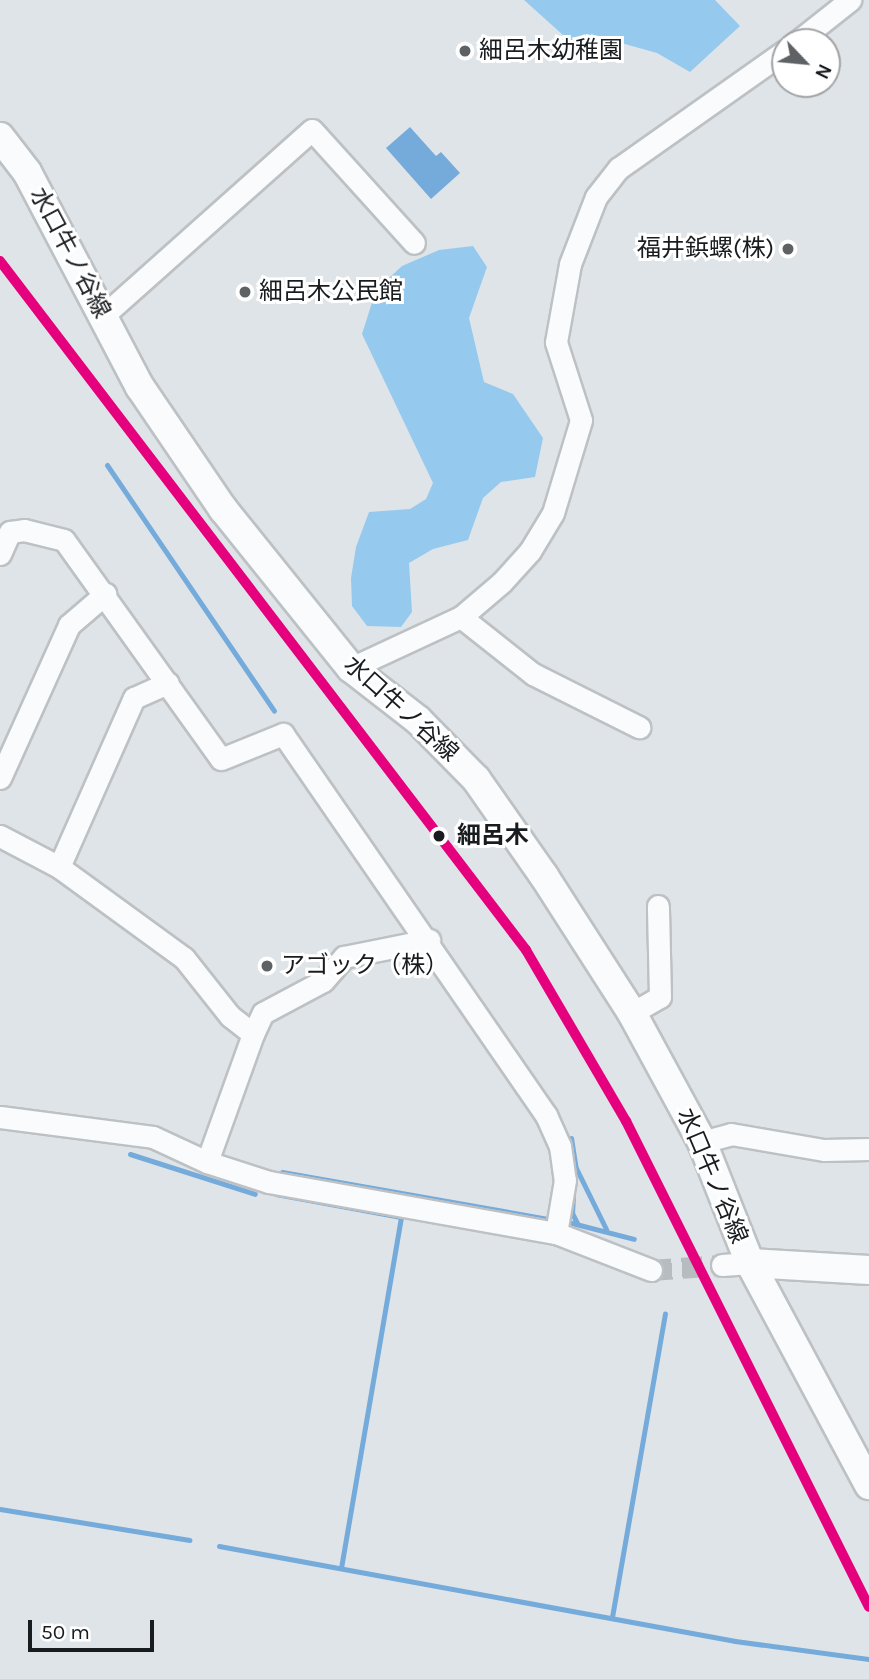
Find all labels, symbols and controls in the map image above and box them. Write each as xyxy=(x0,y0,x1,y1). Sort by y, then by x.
north arrow xyxy=(771,28,841,98)
place label: 細呂木幼稚園 xyxy=(479,37,623,65)
marker: 細呂木幼稚園 xyxy=(457,43,473,59)
text: N xyxy=(810,60,836,82)
street label: 水口牛ノ谷線 xyxy=(23,183,117,323)
place label: 福井鋲螺(株) xyxy=(637,235,774,263)
marker: 福井鋲螺(株) xyxy=(780,241,796,257)
place label: 細呂木公民館 xyxy=(259,278,403,306)
marker: 細呂木公民館 xyxy=(237,284,253,300)
street label: 水口牛ノ谷線 xyxy=(338,650,464,768)
place label: 細呂木 xyxy=(457,822,529,850)
marker: 細呂木 xyxy=(428,825,450,847)
place label: アゴック（株） xyxy=(281,952,449,980)
marker: アゴック（株） xyxy=(259,958,275,974)
street label: 水口牛ノ谷線 xyxy=(671,1104,753,1248)
scale bar xyxy=(32,1606,158,1650)
text: 50 m xyxy=(41,1620,90,1644)

